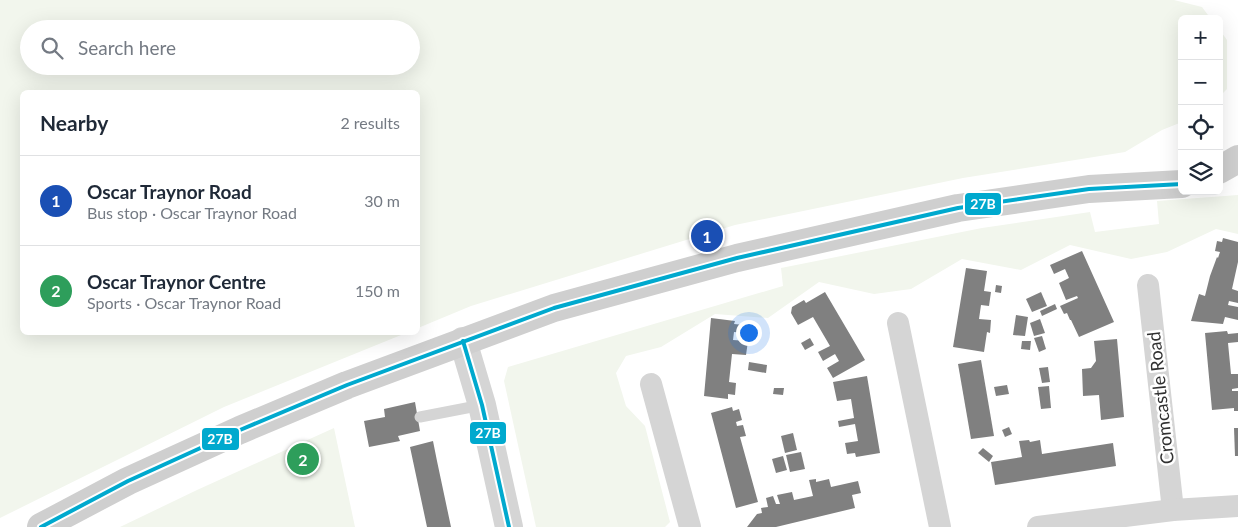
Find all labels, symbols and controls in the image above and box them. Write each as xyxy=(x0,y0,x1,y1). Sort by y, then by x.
map controls xyxy=(1178,15,1223,195)
button: + xyxy=(1178,15,1223,60)
search box xyxy=(20,20,420,75)
icon: search xyxy=(38,34,66,62)
text: Search here xyxy=(78,36,176,59)
button: − xyxy=(1178,60,1223,105)
button: locate xyxy=(1178,105,1223,150)
text: Nearby xyxy=(40,110,108,135)
text: 2 results xyxy=(340,113,400,132)
button: layers xyxy=(1178,150,1223,195)
text: Oscar Traynor Road xyxy=(87,180,252,203)
text: 1 xyxy=(51,191,61,210)
text: 30 m xyxy=(364,191,400,210)
line badge: 27B xyxy=(964,192,1002,216)
text: 27B xyxy=(970,195,996,212)
text: Bus stop · Oscar Traynor Road xyxy=(87,203,297,222)
pin: 1 xyxy=(691,217,723,255)
text: Oscar Traynor Centre xyxy=(87,270,266,293)
text: 2 xyxy=(51,281,61,300)
text: 150 m xyxy=(355,281,400,300)
text: Sports · Oscar Traynor Road xyxy=(87,293,281,312)
your location xyxy=(736,320,762,346)
street label: Cromcastle Road xyxy=(1142,331,1178,465)
line badge: 27B xyxy=(469,421,507,445)
text: 27B xyxy=(475,424,501,441)
line badge: 27B xyxy=(201,427,240,451)
text: 27B xyxy=(207,430,233,447)
pin: 2 xyxy=(287,440,319,478)

